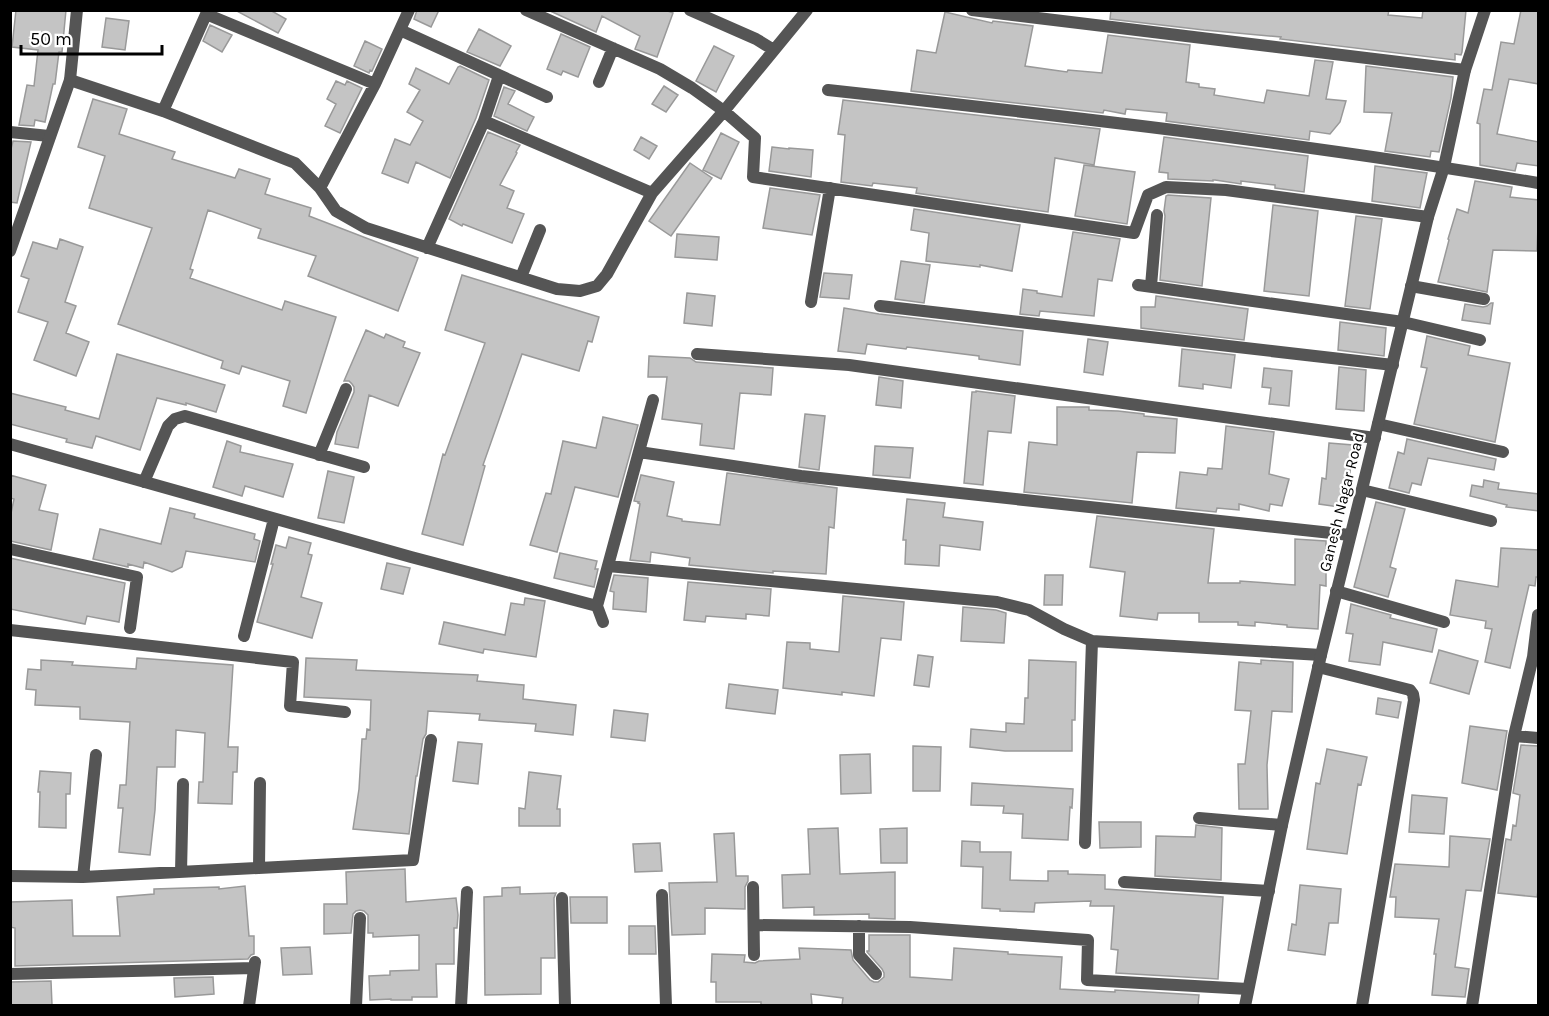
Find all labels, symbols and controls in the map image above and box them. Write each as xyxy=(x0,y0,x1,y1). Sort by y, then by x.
scale bar xyxy=(21,18,162,56)
text: 50 m xyxy=(30,28,72,50)
street label: Ganesh Nagar Road xyxy=(1315,431,1368,574)

